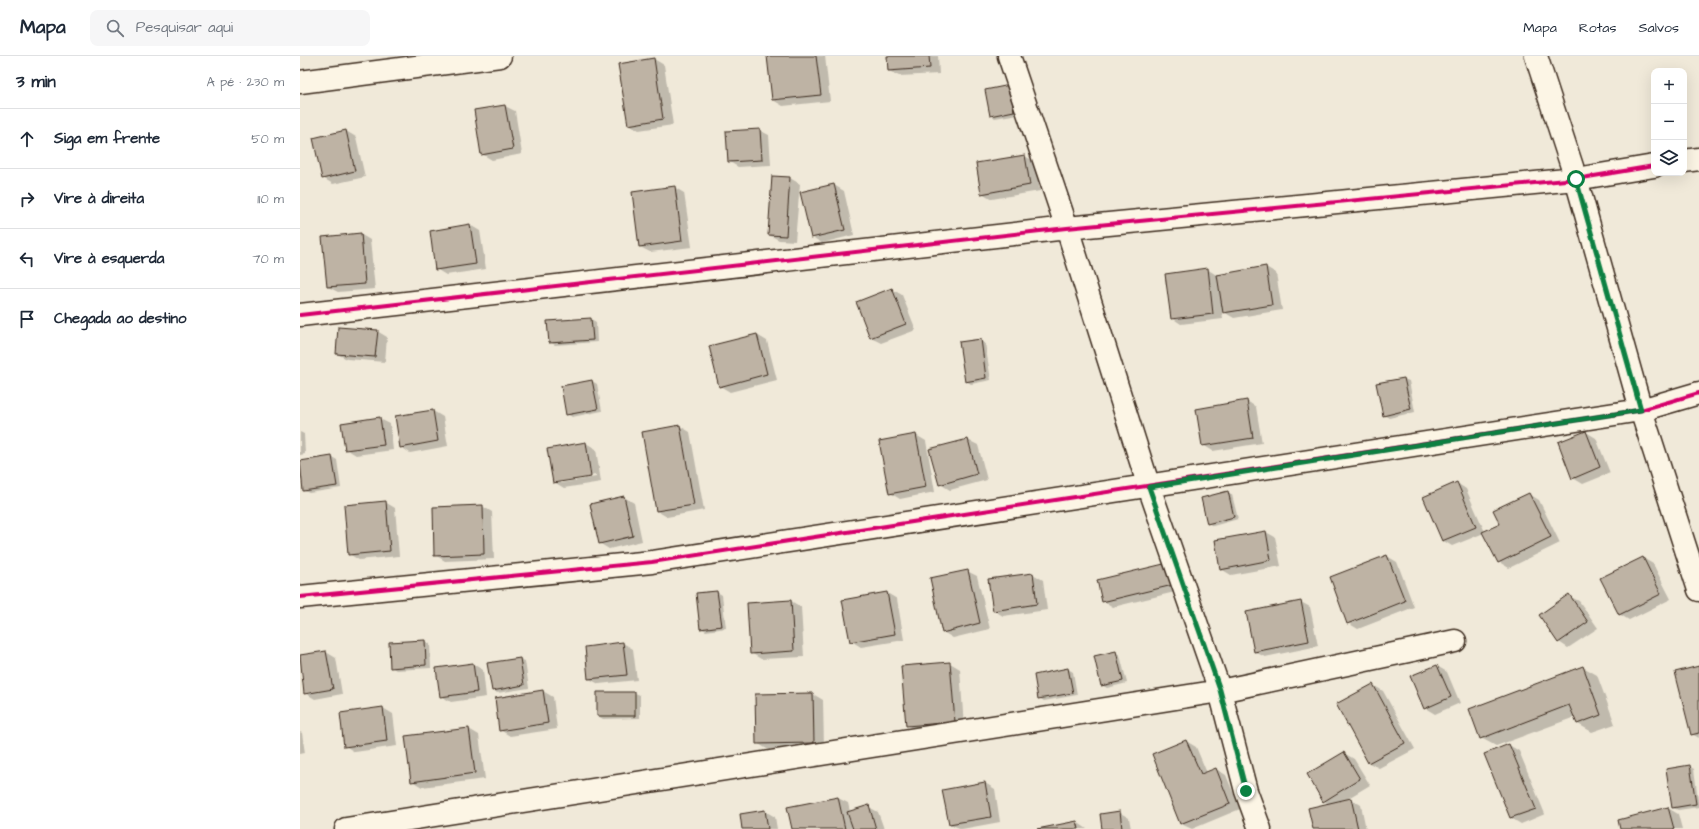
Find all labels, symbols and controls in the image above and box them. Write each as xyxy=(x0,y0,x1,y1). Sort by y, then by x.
search box xyxy=(90,10,370,46)
text: Mapa xyxy=(20,14,66,41)
icon: search xyxy=(104,17,126,39)
text: Pesquisar aqui xyxy=(136,17,233,38)
text: Mapa xyxy=(1523,18,1557,38)
text: Rotas xyxy=(1579,18,1617,38)
text: Salvos xyxy=(1639,18,1679,38)
map controls xyxy=(1651,68,1687,176)
button: + xyxy=(1651,68,1687,104)
text: 3 min xyxy=(16,70,56,94)
text: A pé · 230 m xyxy=(206,73,284,91)
button: − xyxy=(1651,104,1687,140)
icon: ahead xyxy=(16,128,38,150)
text: Siga em frente xyxy=(54,128,160,149)
text: 50 m xyxy=(251,130,284,148)
button: layers xyxy=(1651,140,1687,176)
route start xyxy=(1567,170,1585,188)
icon: right xyxy=(16,188,38,210)
text: Vire à direita xyxy=(54,188,144,209)
text: 110 m xyxy=(257,190,284,208)
icon: left xyxy=(16,248,38,270)
text: Vire à esquerda xyxy=(54,248,164,269)
text: 70 m xyxy=(252,250,284,268)
icon: arrive xyxy=(16,308,38,330)
text: Chegada ao destino xyxy=(54,308,187,329)
route end xyxy=(1237,782,1255,800)

